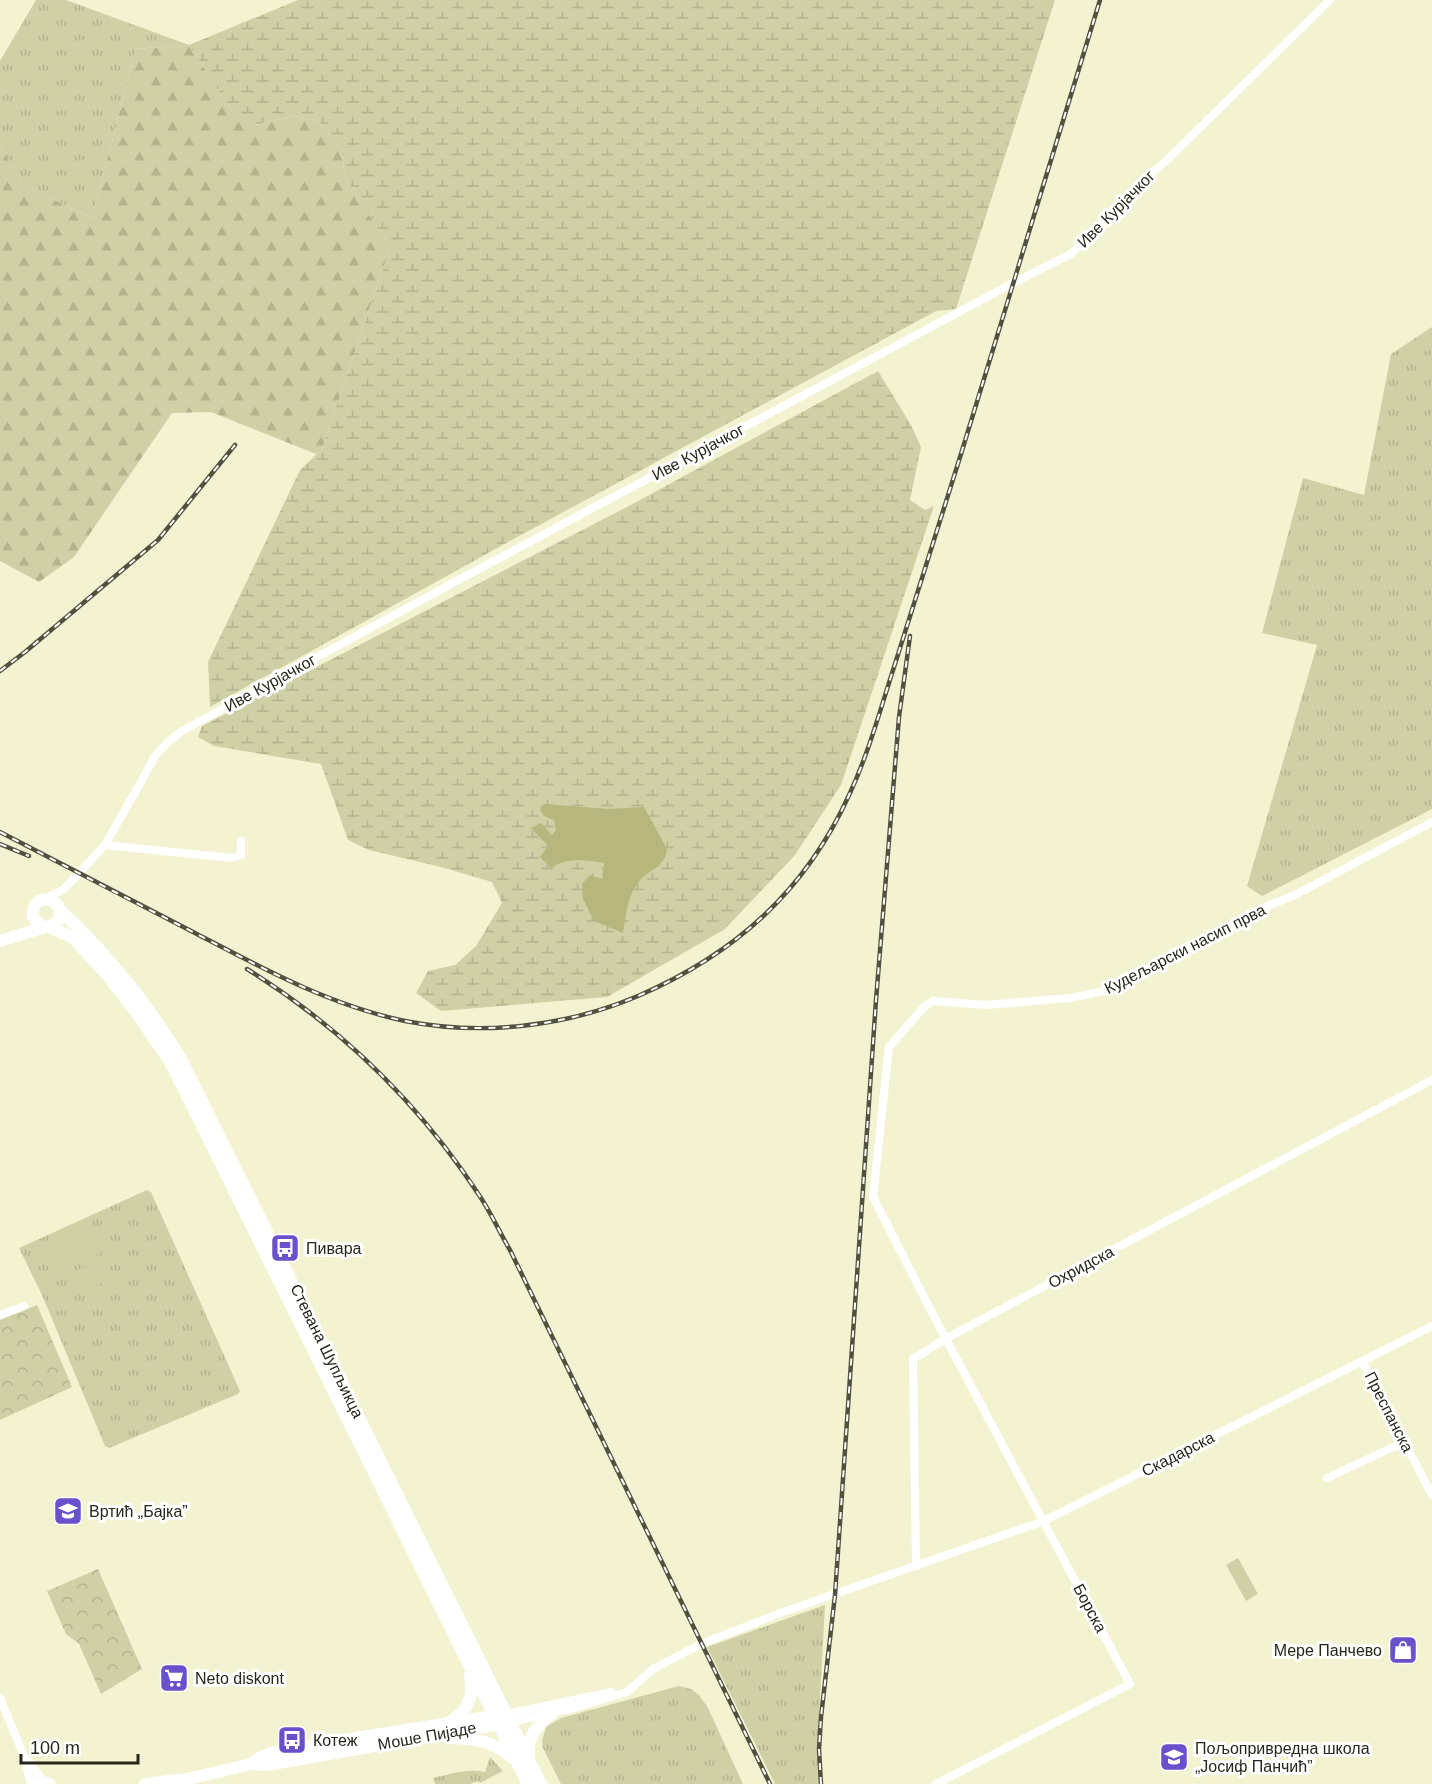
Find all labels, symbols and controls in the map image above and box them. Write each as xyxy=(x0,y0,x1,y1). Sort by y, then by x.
street label: Иве Курјачког xyxy=(1074,167,1158,251)
street label: Иве Курјачког xyxy=(649,421,747,483)
street label: Иве Курјачког xyxy=(221,651,319,715)
street label: Кудељарски насип прва xyxy=(1102,901,1268,997)
bus stop icon: Пивара xyxy=(269,1232,301,1264)
place label: Пивара xyxy=(306,1240,362,1257)
street label: Охридска xyxy=(1045,1243,1117,1291)
street label: Стевана Шупљикца xyxy=(287,1281,367,1421)
street label: Преспанска xyxy=(1361,1369,1417,1455)
street label: Скадарска xyxy=(1139,1428,1217,1480)
school or university icon: Вртић „Бајка” xyxy=(52,1495,84,1527)
place label: Вртић „Бајка” xyxy=(89,1503,188,1520)
street label: Борска xyxy=(1070,1581,1110,1635)
shop icon: Мере Панчево xyxy=(1387,1634,1419,1666)
place label: Мере Панчево xyxy=(1274,1642,1382,1659)
supermarket icon: Neto diskont xyxy=(158,1662,190,1694)
place label: Neto diskont xyxy=(195,1670,284,1687)
street label: Моше Пијаде xyxy=(376,1719,478,1753)
bus stop icon: Котеж xyxy=(276,1724,308,1756)
scale bar xyxy=(21,1727,138,1765)
place label: Котеж xyxy=(313,1732,358,1749)
text: 100 m xyxy=(30,1738,80,1758)
place label: Пољопривредна школа „Јосиф Панчић” xyxy=(1195,1740,1370,1775)
school or university icon: Пољопривредна школа „Јосиф Панчић” xyxy=(1158,1741,1190,1773)

